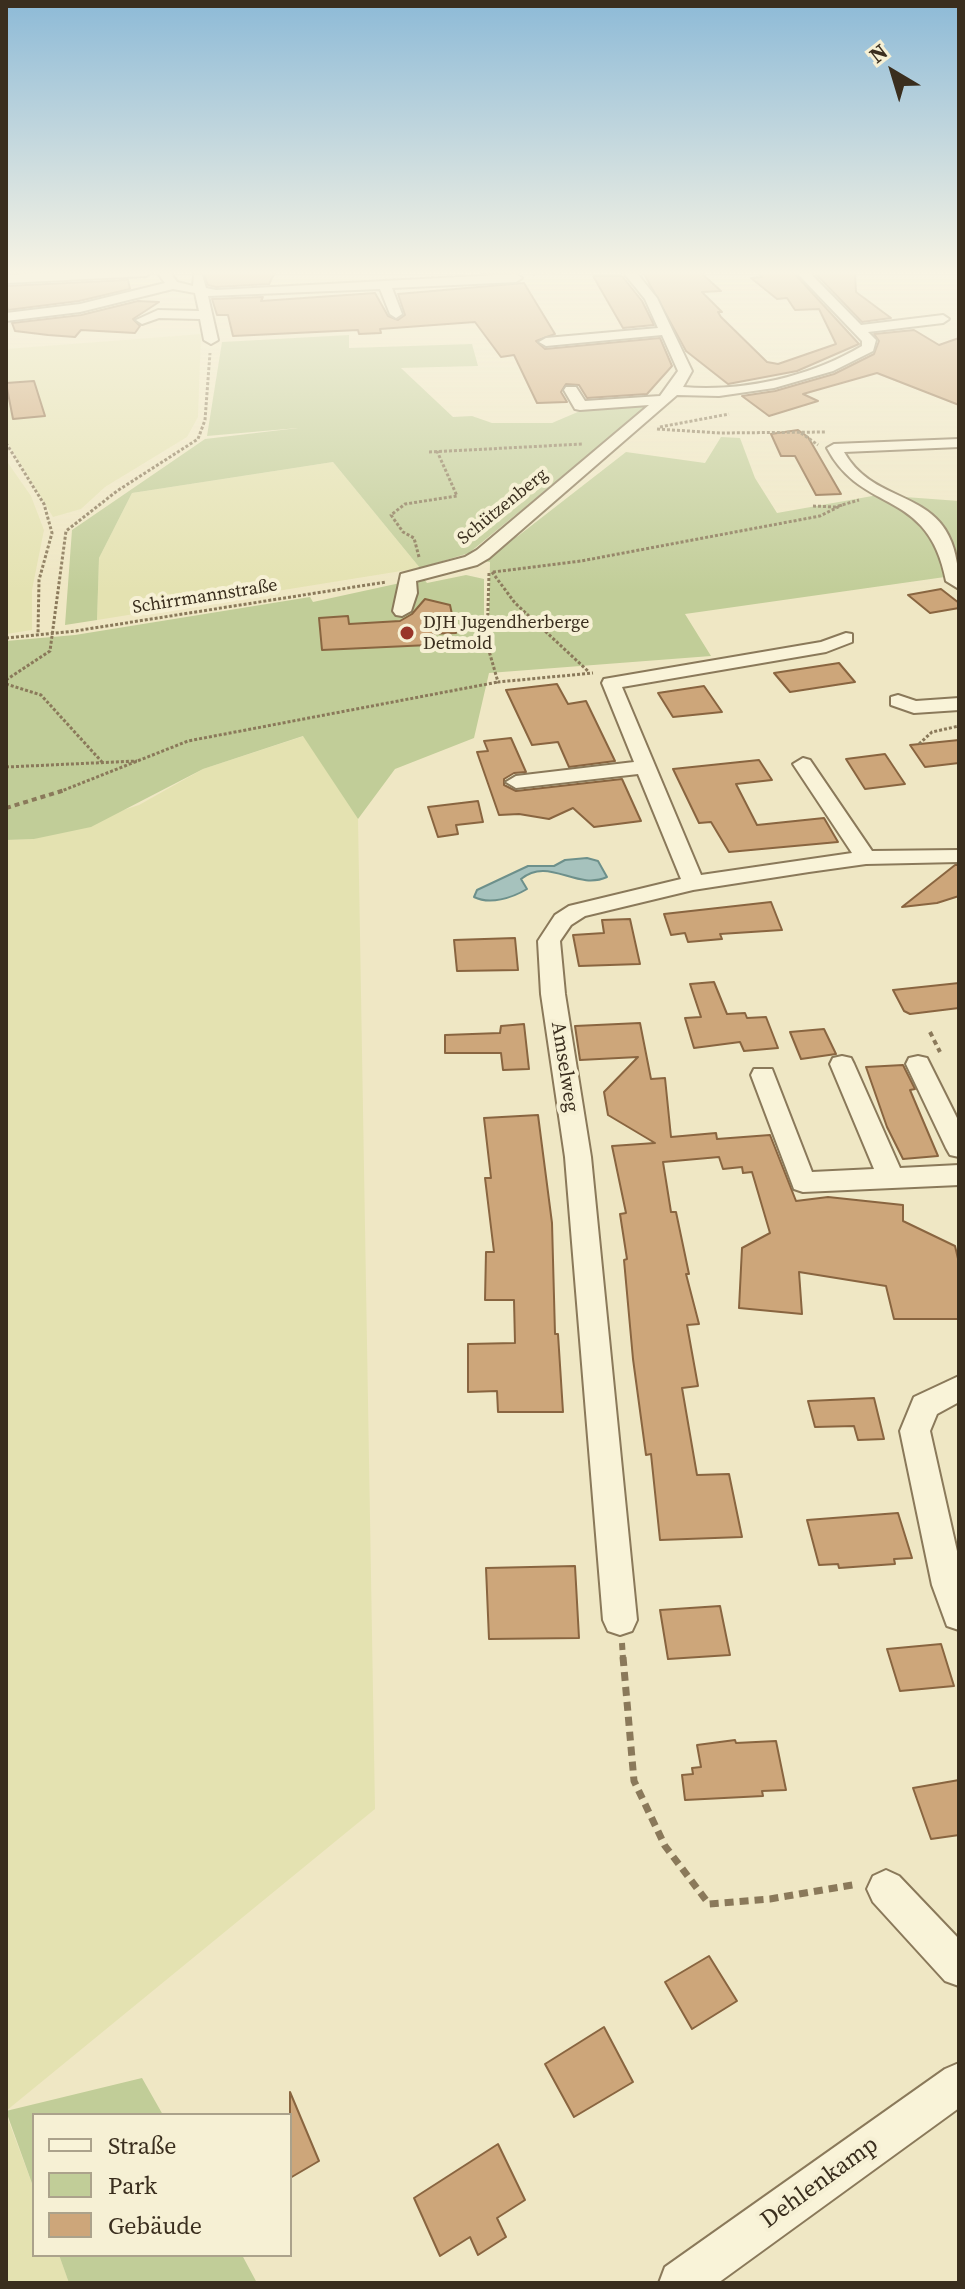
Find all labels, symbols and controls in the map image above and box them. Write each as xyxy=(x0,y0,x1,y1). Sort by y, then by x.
north arrow xyxy=(853,32,933,112)
text: N xyxy=(863,36,894,70)
street label: Schützenberg xyxy=(454,464,552,550)
street label: Schirrmannstraße xyxy=(131,575,279,619)
place label: DJH Jugendherberge Detmold xyxy=(423,612,589,654)
marker: DJH Jugendherberge Detmold xyxy=(398,624,416,642)
street label: Amselweg xyxy=(545,1020,583,1114)
legend xyxy=(32,2113,292,2257)
text: Straße xyxy=(108,2129,176,2162)
street label: Dehlenkamp xyxy=(756,2131,884,2235)
text: Park xyxy=(108,2169,157,2202)
text: Gebäude xyxy=(108,2209,202,2242)

